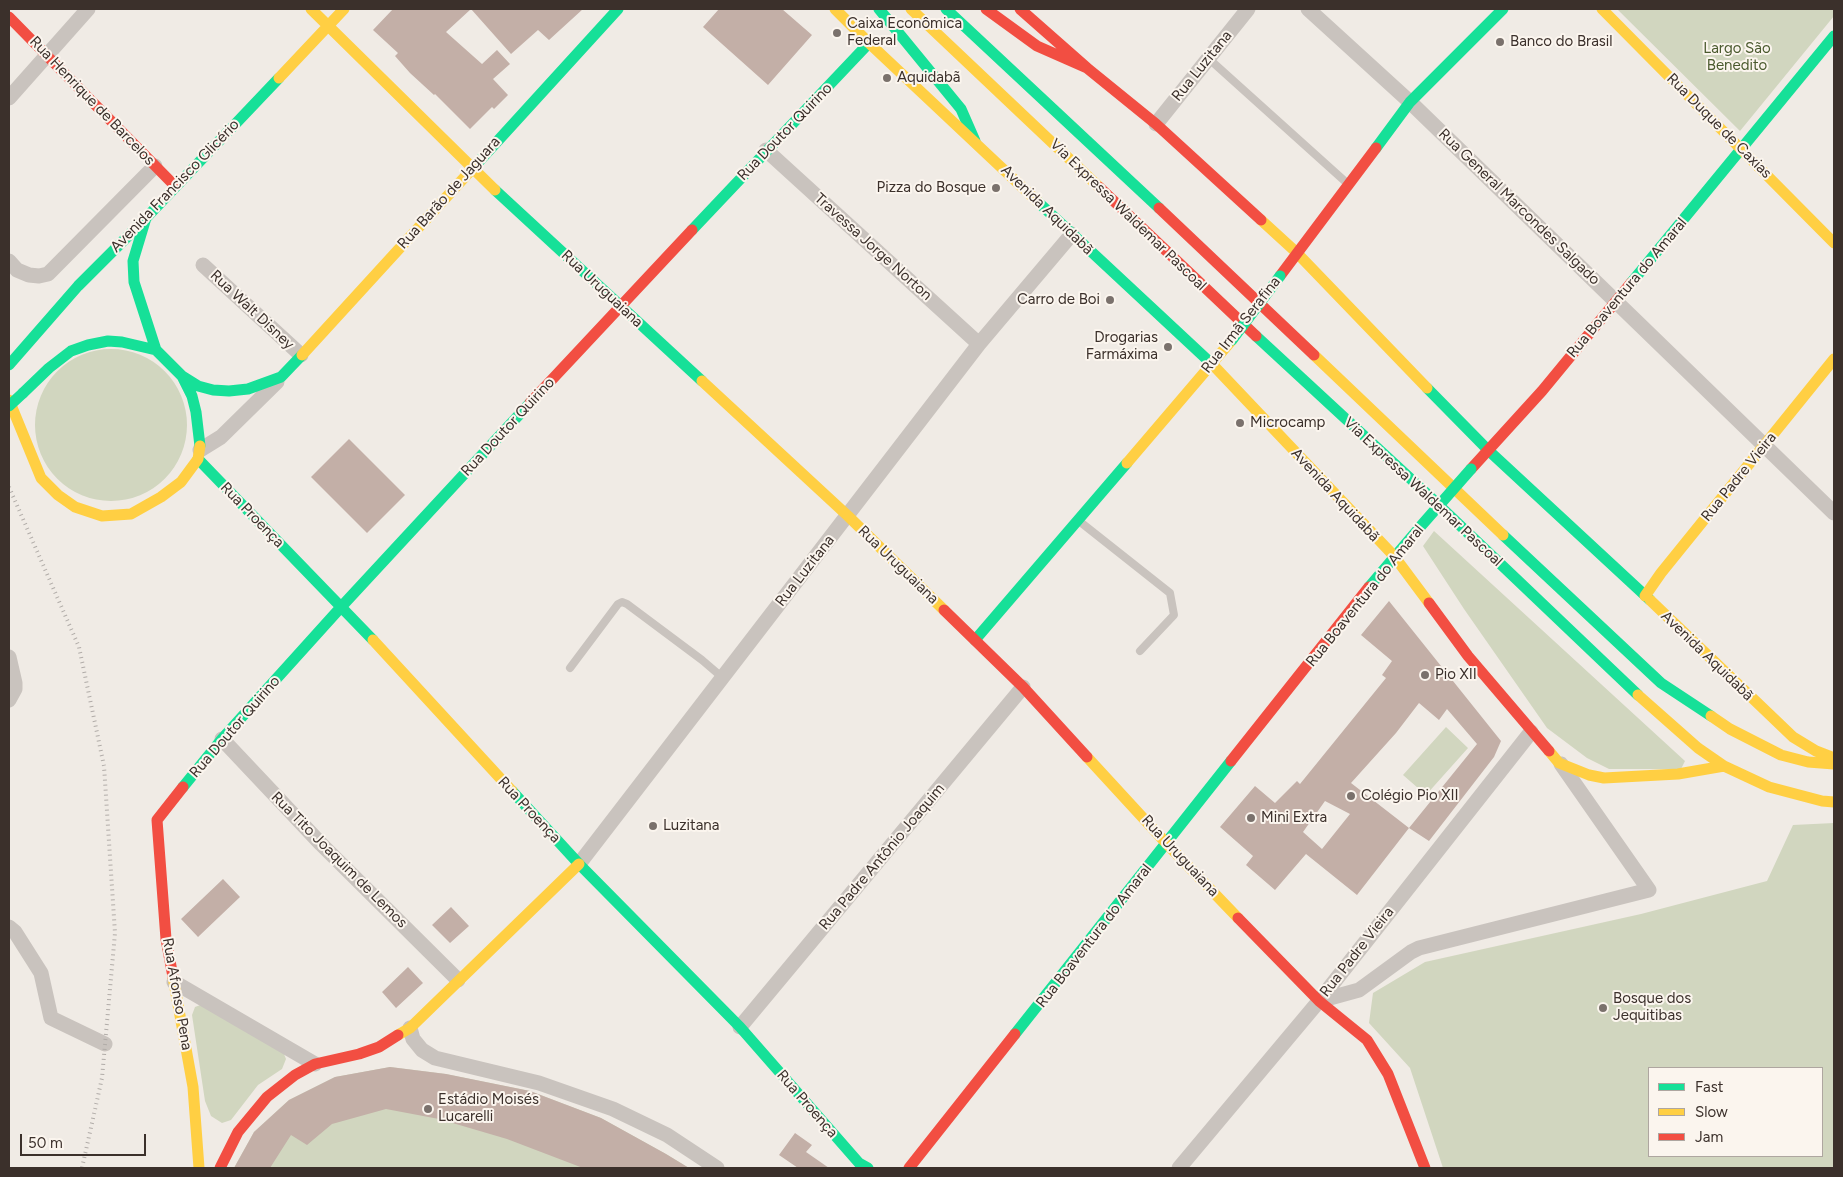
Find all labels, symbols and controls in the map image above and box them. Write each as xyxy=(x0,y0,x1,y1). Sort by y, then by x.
place label: Caixa Econômica Federal xyxy=(847,15,962,50)
marker: Caixa Econômica Federal xyxy=(831,27,843,39)
street label: Rua Luzitana xyxy=(1168,27,1236,105)
street label: Rua Henrique de Barcelos xyxy=(26,33,158,169)
place label: Banco do Brasil xyxy=(1510,33,1613,51)
marker: Banco do Brasil xyxy=(1494,36,1506,48)
park label: Largo São Benedito xyxy=(1703,40,1771,75)
place label: Aquidabã xyxy=(897,69,960,87)
street label: Rua Duque de Caxias xyxy=(1663,70,1775,182)
marker: Aquidabã xyxy=(881,72,893,84)
street label: Rua Doutor Quirino xyxy=(734,79,836,185)
street label: Avenida Francisco Glicério xyxy=(107,116,243,256)
street label: Rua General Marcondes Salgado xyxy=(1435,125,1603,289)
street label: Rua Barão de Jaguara xyxy=(394,133,504,253)
street label: Via Expressa Waldemar Pascoal xyxy=(1046,135,1210,295)
street label: Avenida Aquidabã xyxy=(997,161,1097,259)
place label: Pizza do Bosque xyxy=(876,179,986,197)
marker: Pizza do Bosque xyxy=(990,182,1002,194)
street label: Travessa Jorge Norton xyxy=(811,190,935,304)
street label: Rua Boaventura do Amaral xyxy=(1563,214,1691,362)
street label: Rua Uruguaiana xyxy=(557,247,647,331)
street label: Rua Walt Disney xyxy=(206,266,298,354)
street label: Rua Irmã Serafina xyxy=(1198,273,1284,377)
place label: Carro de Boi xyxy=(1017,291,1100,309)
marker: Carro de Boi xyxy=(1104,294,1116,306)
place label: Drogarias Farmáxima xyxy=(1086,329,1158,364)
marker: Drogarias Farmáxima xyxy=(1162,341,1174,353)
street label: Rua Doutor Quirino xyxy=(458,374,558,480)
place label: Microcamp xyxy=(1250,414,1325,432)
street label: Via Expressa Waldemar Pascoal xyxy=(1340,414,1506,570)
marker: Microcamp xyxy=(1234,417,1246,429)
street label: Rua Padre Vieira xyxy=(1698,429,1780,525)
street label: Avenida Aquidabã xyxy=(1287,445,1383,545)
street label: Rua Proença xyxy=(216,479,288,551)
street label: Rua Uruguaiana xyxy=(854,522,942,608)
street label: Rua Boaventura do Amaral xyxy=(1302,522,1428,670)
street label: Rua Luzitana xyxy=(772,532,838,610)
street label: Avenida Aquidabã xyxy=(1657,607,1757,705)
place label: Pio XII xyxy=(1435,666,1477,684)
marker: Pio XII xyxy=(1419,669,1431,681)
street label: Rua Doutor Quirino xyxy=(186,672,284,782)
street label: Rua Proença xyxy=(494,773,564,847)
street label: Rua Padre Antônio Joaquim xyxy=(815,780,949,934)
place label: Colégio Pio XII xyxy=(1361,787,1459,805)
street label: Rua Tito Joaquim de Lemos xyxy=(267,788,411,932)
marker: Colégio Pio XII xyxy=(1345,790,1357,802)
place label: Mini Extra xyxy=(1261,809,1327,827)
street label: Rua Uruguaiana xyxy=(1138,811,1222,901)
marker: Mini Extra xyxy=(1245,812,1257,824)
place label: Luzitana xyxy=(663,817,719,835)
marker: Luzitana xyxy=(647,820,659,832)
street label: Rua Boaventura do Amaral xyxy=(1032,861,1156,1011)
street label: Rua Padre Vieira xyxy=(1316,903,1398,1001)
street label: Rua Afonso Pena xyxy=(158,936,196,1052)
place label: Bosque dos Jequitibas xyxy=(1613,990,1691,1025)
marker: Bosque dos Jequitibas xyxy=(1597,1002,1609,1014)
street label: Rua Proença xyxy=(773,1066,841,1142)
legend xyxy=(1648,1067,1823,1157)
text: Fast xyxy=(1695,1078,1723,1096)
place label: Estádio Moisés Lucarelli xyxy=(438,1091,539,1126)
marker: Estádio Moisés Lucarelli xyxy=(422,1103,434,1115)
text: Slow xyxy=(1695,1103,1728,1121)
scale bar xyxy=(22,1124,149,1156)
text: Jam xyxy=(1695,1128,1723,1146)
text: 50 m xyxy=(28,1134,63,1152)

